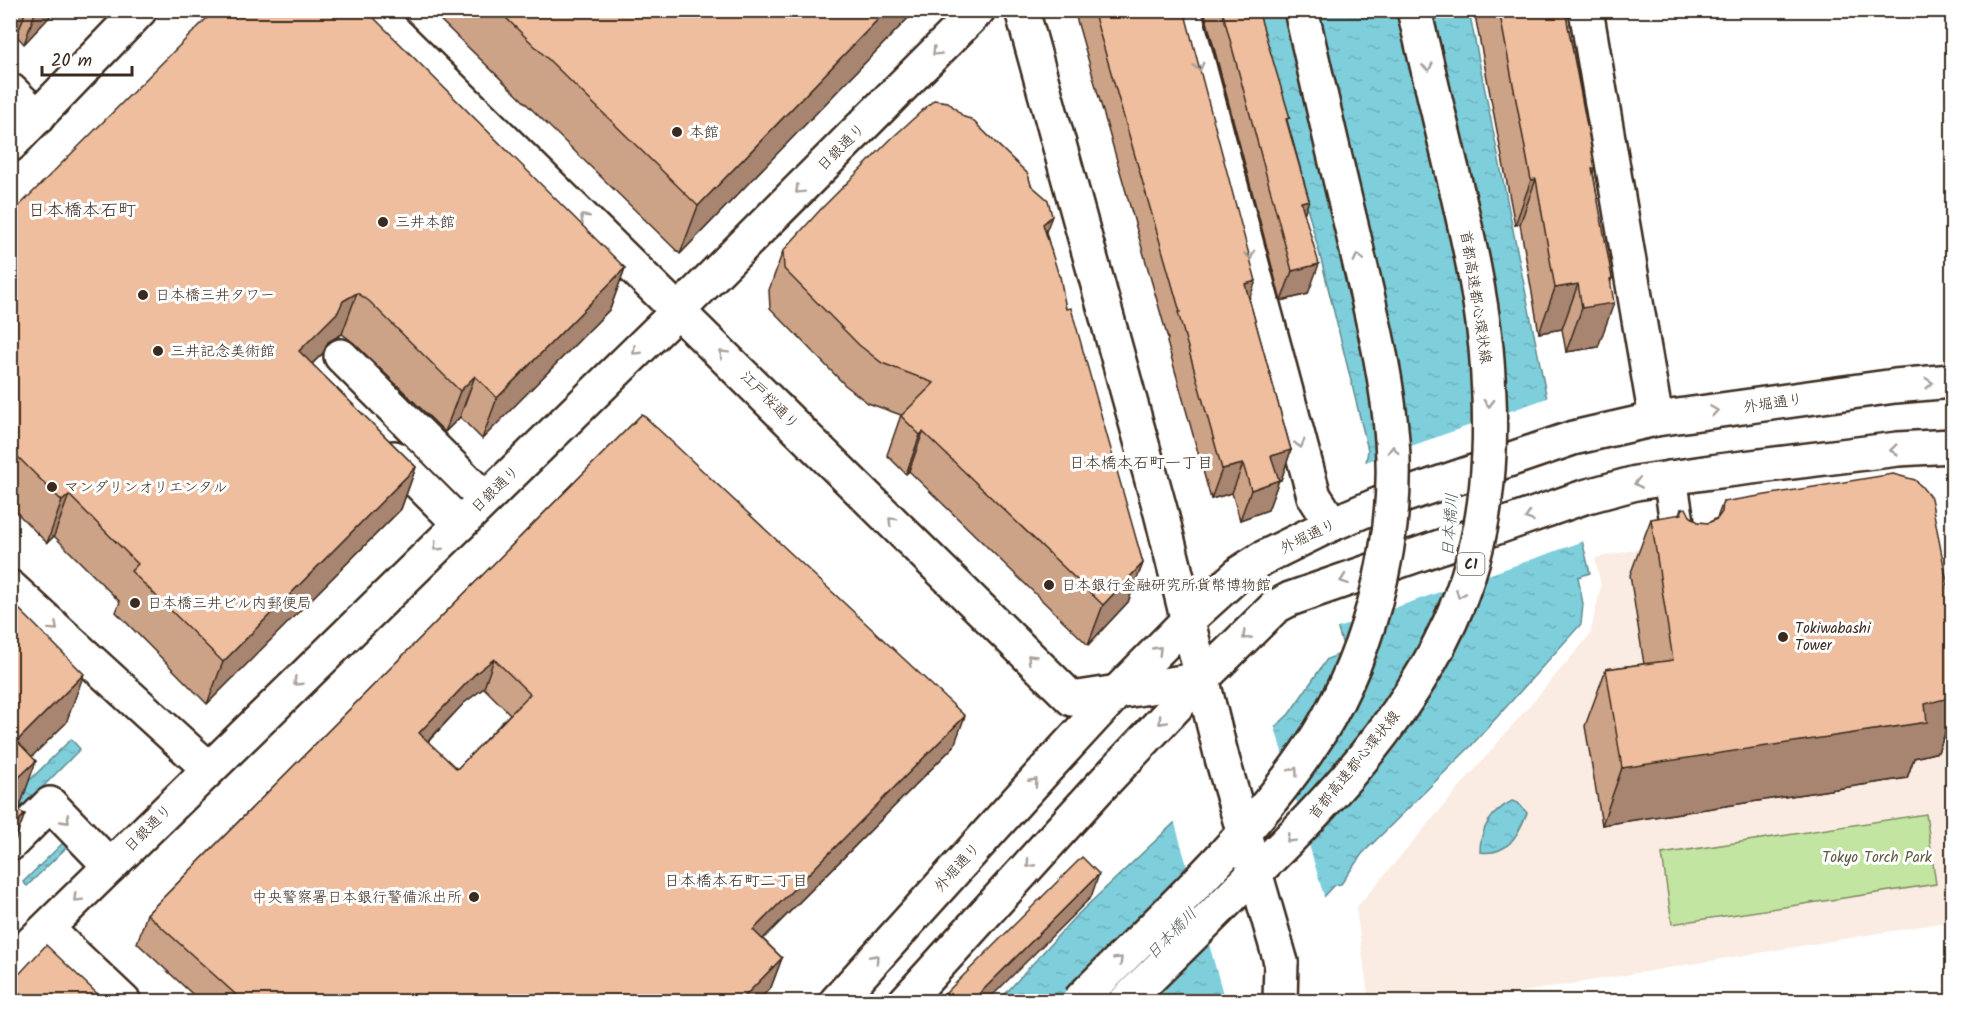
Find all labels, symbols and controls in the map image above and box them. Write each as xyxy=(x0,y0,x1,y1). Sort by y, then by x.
scale bar xyxy=(42,39,132,77)
one-way arrow xyxy=(933,45,943,56)
text: 20 m xyxy=(51,47,92,76)
one-way arrow xyxy=(1192,61,1204,72)
one-way arrow xyxy=(1420,62,1433,72)
street label: 日銀通り xyxy=(812,118,871,177)
place label: 本館 xyxy=(689,121,719,145)
marker: 本館 xyxy=(670,125,684,139)
one-way arrow xyxy=(795,182,806,193)
district label: 日本橋本石町 xyxy=(28,197,136,226)
place label: 三井本館 xyxy=(395,211,455,235)
one-way arrow xyxy=(580,214,590,225)
marker: 三井本館 xyxy=(376,215,390,229)
street label: 首都高速都心環状線 xyxy=(1453,229,1497,366)
one-way arrow xyxy=(1242,250,1255,260)
one-way arrow xyxy=(1353,253,1366,263)
place label: 日本橋三井タワー xyxy=(155,284,275,308)
marker: 日本橋三井タワー xyxy=(136,288,150,302)
place label: 三井記念美術館 xyxy=(170,340,275,364)
marker: 三井記念美術館 xyxy=(151,344,165,358)
one-way arrow xyxy=(632,344,643,355)
one-way arrow xyxy=(720,351,731,362)
street label: 江戸桜通り xyxy=(734,366,804,436)
one-way arrow xyxy=(1924,377,1933,390)
street label: 外堀通り xyxy=(1742,388,1805,420)
one-way arrow xyxy=(1483,399,1495,408)
one-way arrow xyxy=(1710,405,1719,417)
one-way arrow xyxy=(1293,438,1305,449)
one-way arrow xyxy=(1890,443,1899,456)
one-way arrow xyxy=(1386,445,1399,454)
district label: 日本橋本石町一丁目 xyxy=(1069,451,1213,476)
street label: 日銀通り xyxy=(466,460,526,519)
place label: マンダリンオリエンタル xyxy=(64,476,228,500)
one-way arrow xyxy=(1634,476,1644,489)
marker: マンダリンオリエンタル xyxy=(45,480,59,494)
water label: 日本橋川 xyxy=(1436,492,1465,558)
one-way arrow xyxy=(1524,510,1535,522)
street label: 外堀通り xyxy=(1276,513,1341,561)
one-way arrow xyxy=(888,517,899,528)
one-way arrow xyxy=(433,539,444,550)
road number: C1 xyxy=(1458,553,1484,575)
one-way arrow xyxy=(1339,573,1350,585)
place label: 日本銀行金融研究所貨幣博物館 xyxy=(1061,574,1271,598)
marker: 日本銀行金融研究所貨幣博物館 xyxy=(1042,578,1056,592)
one-way arrow xyxy=(1455,589,1468,599)
place label: 日本橋三井ビル内郵便局 xyxy=(147,592,312,616)
marker: 日本橋三井ビル内郵便局 xyxy=(128,596,142,610)
place label: Tokiwabashi Tower xyxy=(1795,617,1872,658)
one-way arrow xyxy=(47,620,57,631)
one-way arrow xyxy=(1242,628,1253,639)
marker: Tokiwabashi Tower xyxy=(1776,630,1790,644)
one-way arrow xyxy=(1151,647,1162,657)
one-way arrow xyxy=(1027,654,1038,665)
one-way arrow xyxy=(293,675,304,686)
street label: 首都高速都心環状線 xyxy=(1303,706,1407,826)
one-way arrow xyxy=(1158,715,1169,725)
one-way arrow xyxy=(1287,766,1298,777)
one-way arrow xyxy=(1027,778,1038,789)
street label: 日銀通り xyxy=(119,799,178,858)
one-way arrow xyxy=(59,813,70,824)
one-way arrow xyxy=(1287,831,1298,842)
street label: 外堀通り xyxy=(929,837,987,898)
park label: Tokyo Torch Park xyxy=(1822,846,1933,870)
one-way arrow xyxy=(1026,858,1037,868)
district label: 日本橋本石町二丁目 xyxy=(664,869,808,894)
place label: 中央警察署日本銀行警備派出所 xyxy=(252,886,462,910)
marker: 中央警察署日本銀行警備派出所 xyxy=(467,890,481,904)
one-way arrow xyxy=(74,891,85,902)
water label: 日本橋川 xyxy=(1141,902,1203,966)
one-way arrow xyxy=(868,954,879,965)
one-way arrow xyxy=(1111,957,1122,968)

